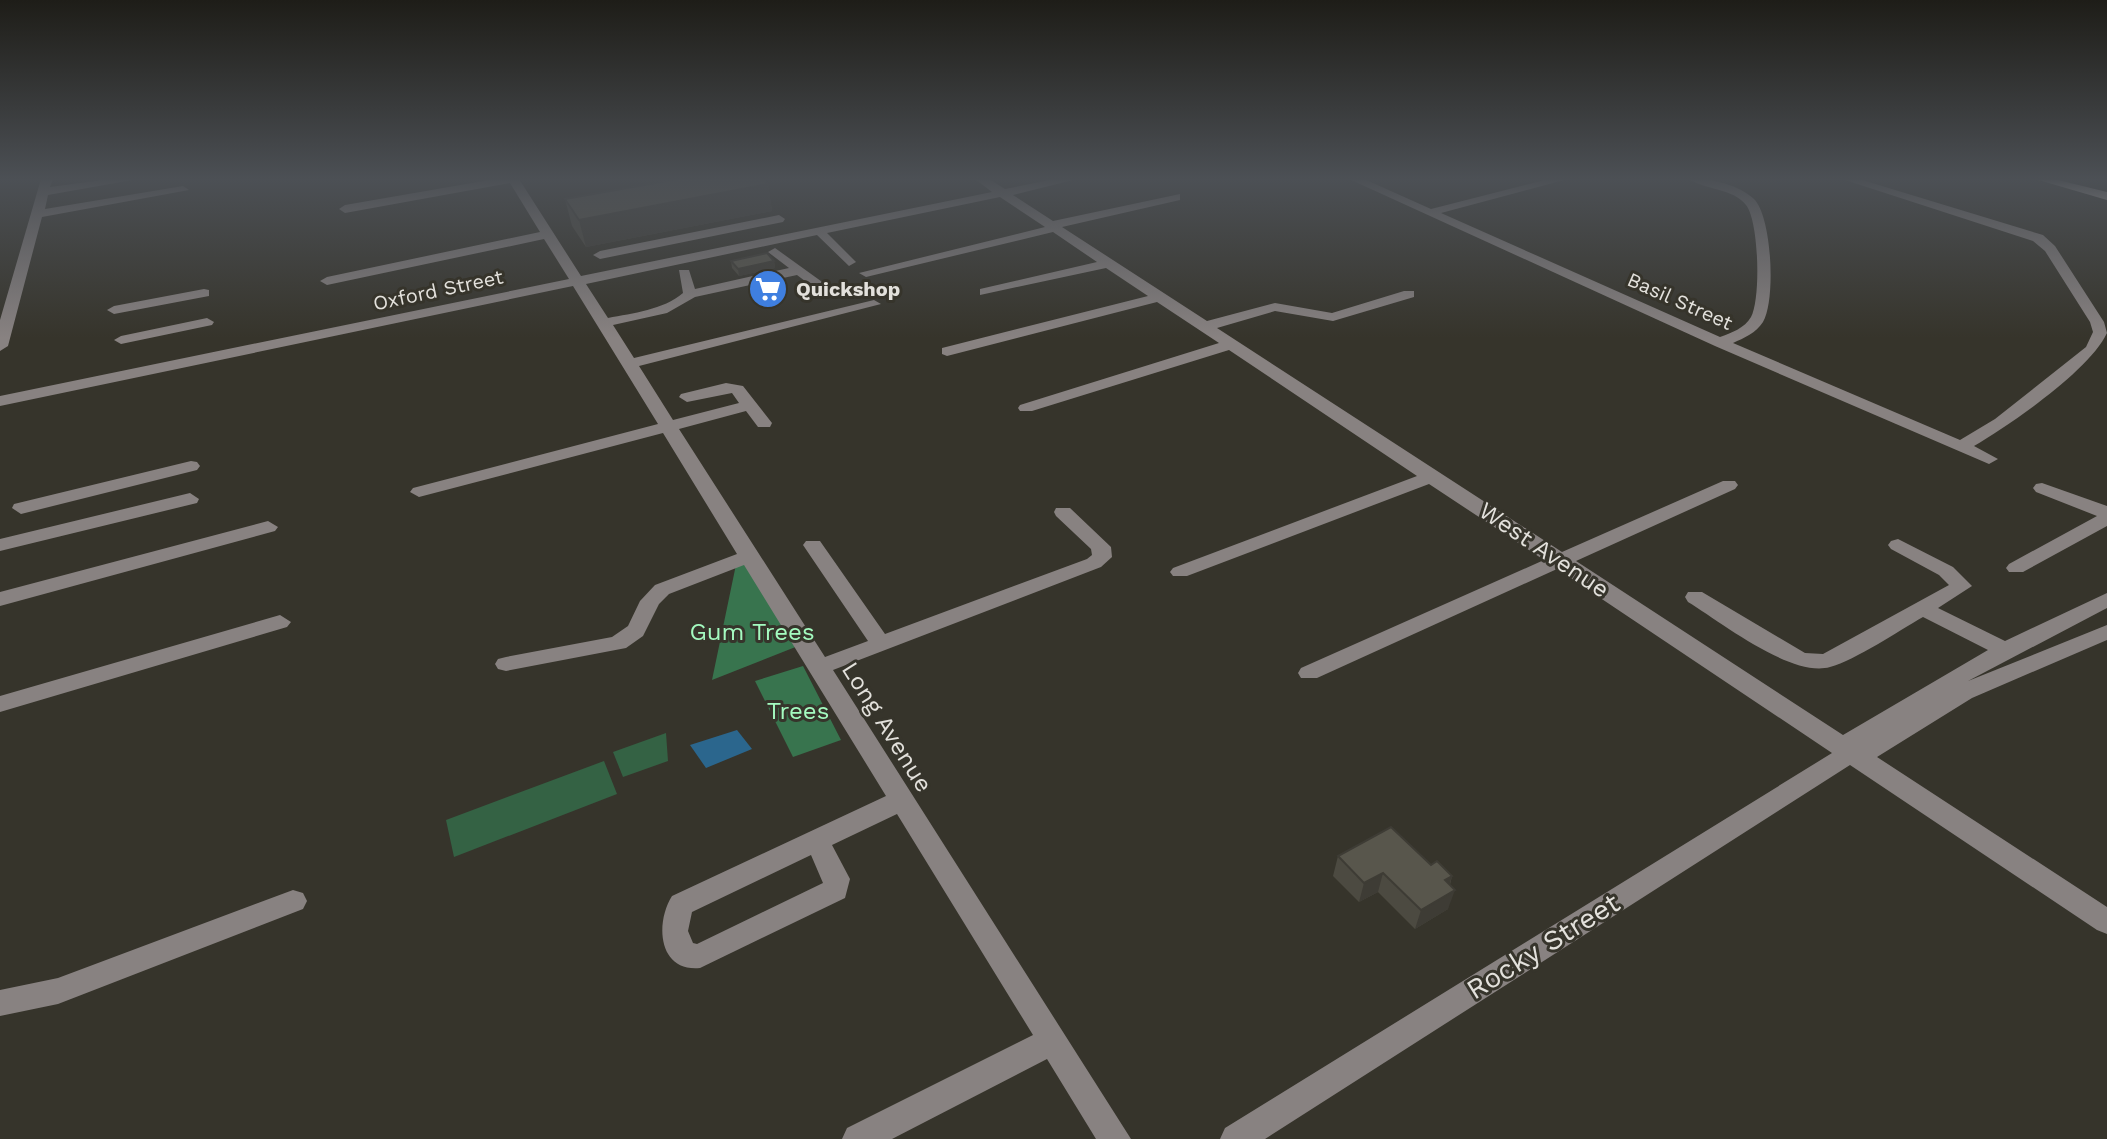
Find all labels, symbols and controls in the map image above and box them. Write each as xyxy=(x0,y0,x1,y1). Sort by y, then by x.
street label: Oxford Street xyxy=(371,264,506,315)
street label: Basil Street xyxy=(1624,267,1737,335)
supermarket icon: Quickshop xyxy=(747,268,789,310)
place label: Quickshop xyxy=(796,277,900,301)
street label: West Avenue xyxy=(1474,496,1614,604)
park label: Gum Trees xyxy=(689,618,815,646)
street label: Long Avenue xyxy=(836,657,938,797)
park label: Trees xyxy=(767,697,829,725)
street label: Rocky Street xyxy=(1460,886,1626,1006)

